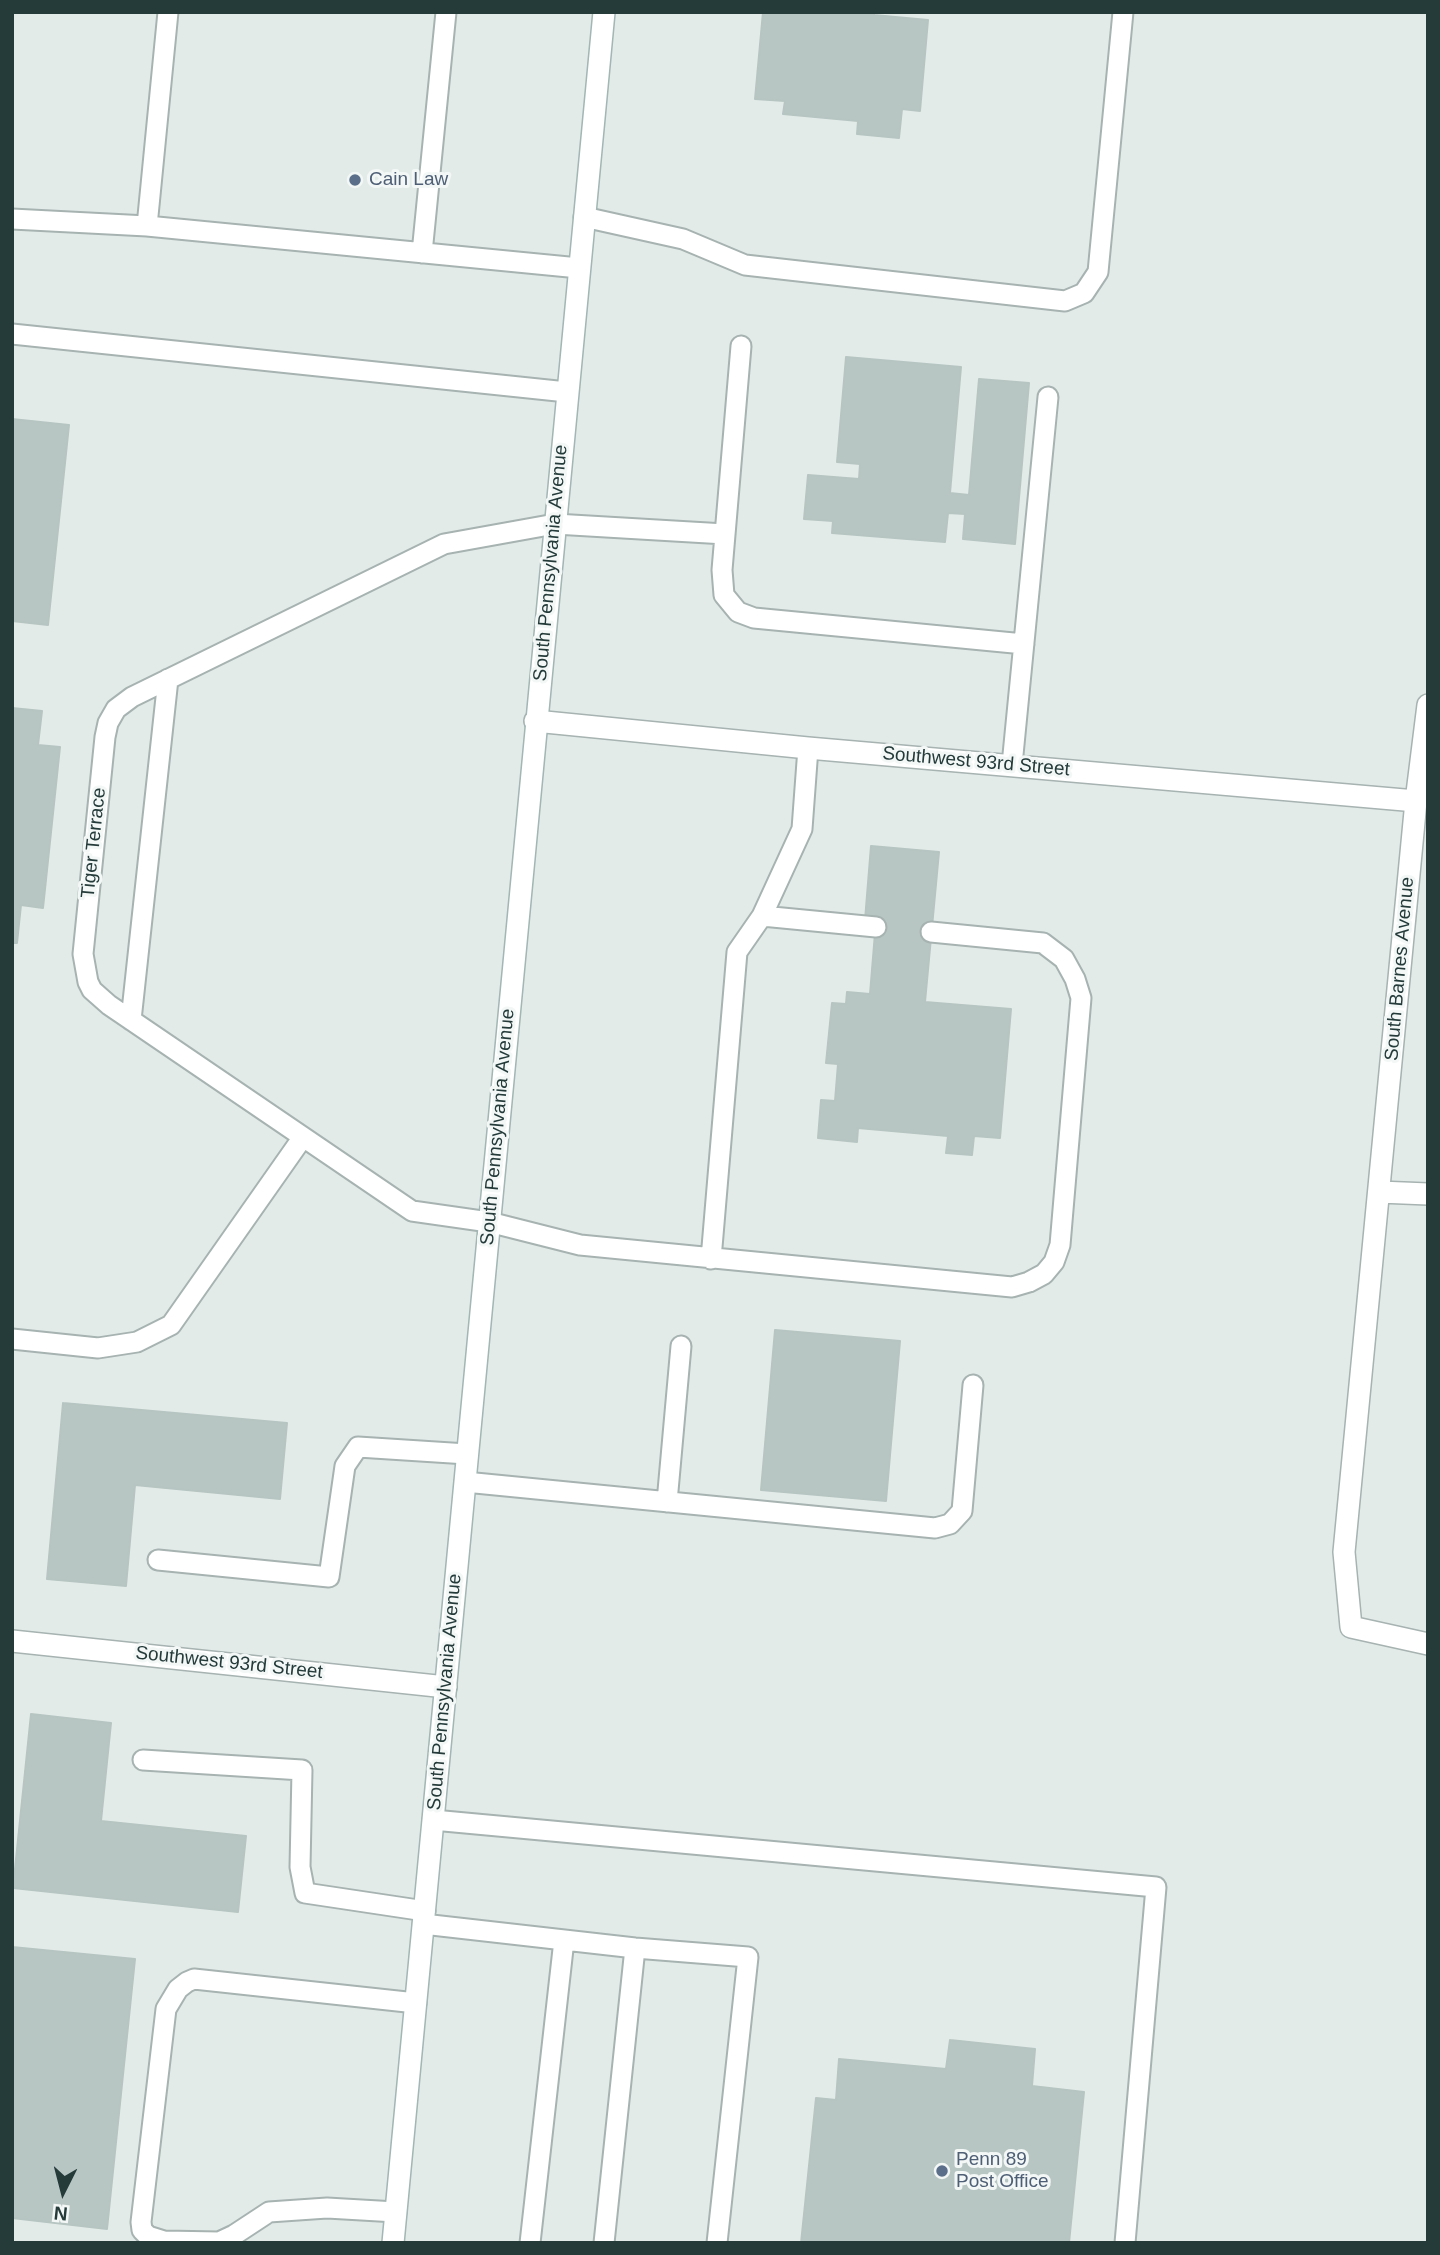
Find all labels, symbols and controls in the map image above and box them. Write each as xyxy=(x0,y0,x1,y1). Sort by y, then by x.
place label: Cain Law xyxy=(369,169,448,191)
marker: Cain Law xyxy=(347,172,363,188)
street label: South Pennsylvania Avenue xyxy=(529,444,573,682)
street label: Southwest 93rd Street xyxy=(881,742,1071,782)
street label: Tiger Terrace xyxy=(77,787,111,899)
street label: South Barnes Avenue xyxy=(1381,876,1419,1062)
street label: South Pennsylvania Avenue xyxy=(476,1008,520,1246)
street label: South Pennsylvania Avenue xyxy=(423,1573,467,1811)
street label: Southwest 93rd Street xyxy=(134,1642,324,1684)
place label: Penn 89 Post Office xyxy=(956,2149,1049,2193)
north arrow xyxy=(28,2157,98,2227)
marker: Penn 89 Post Office xyxy=(934,2163,950,2179)
text: N xyxy=(53,2202,69,2225)

